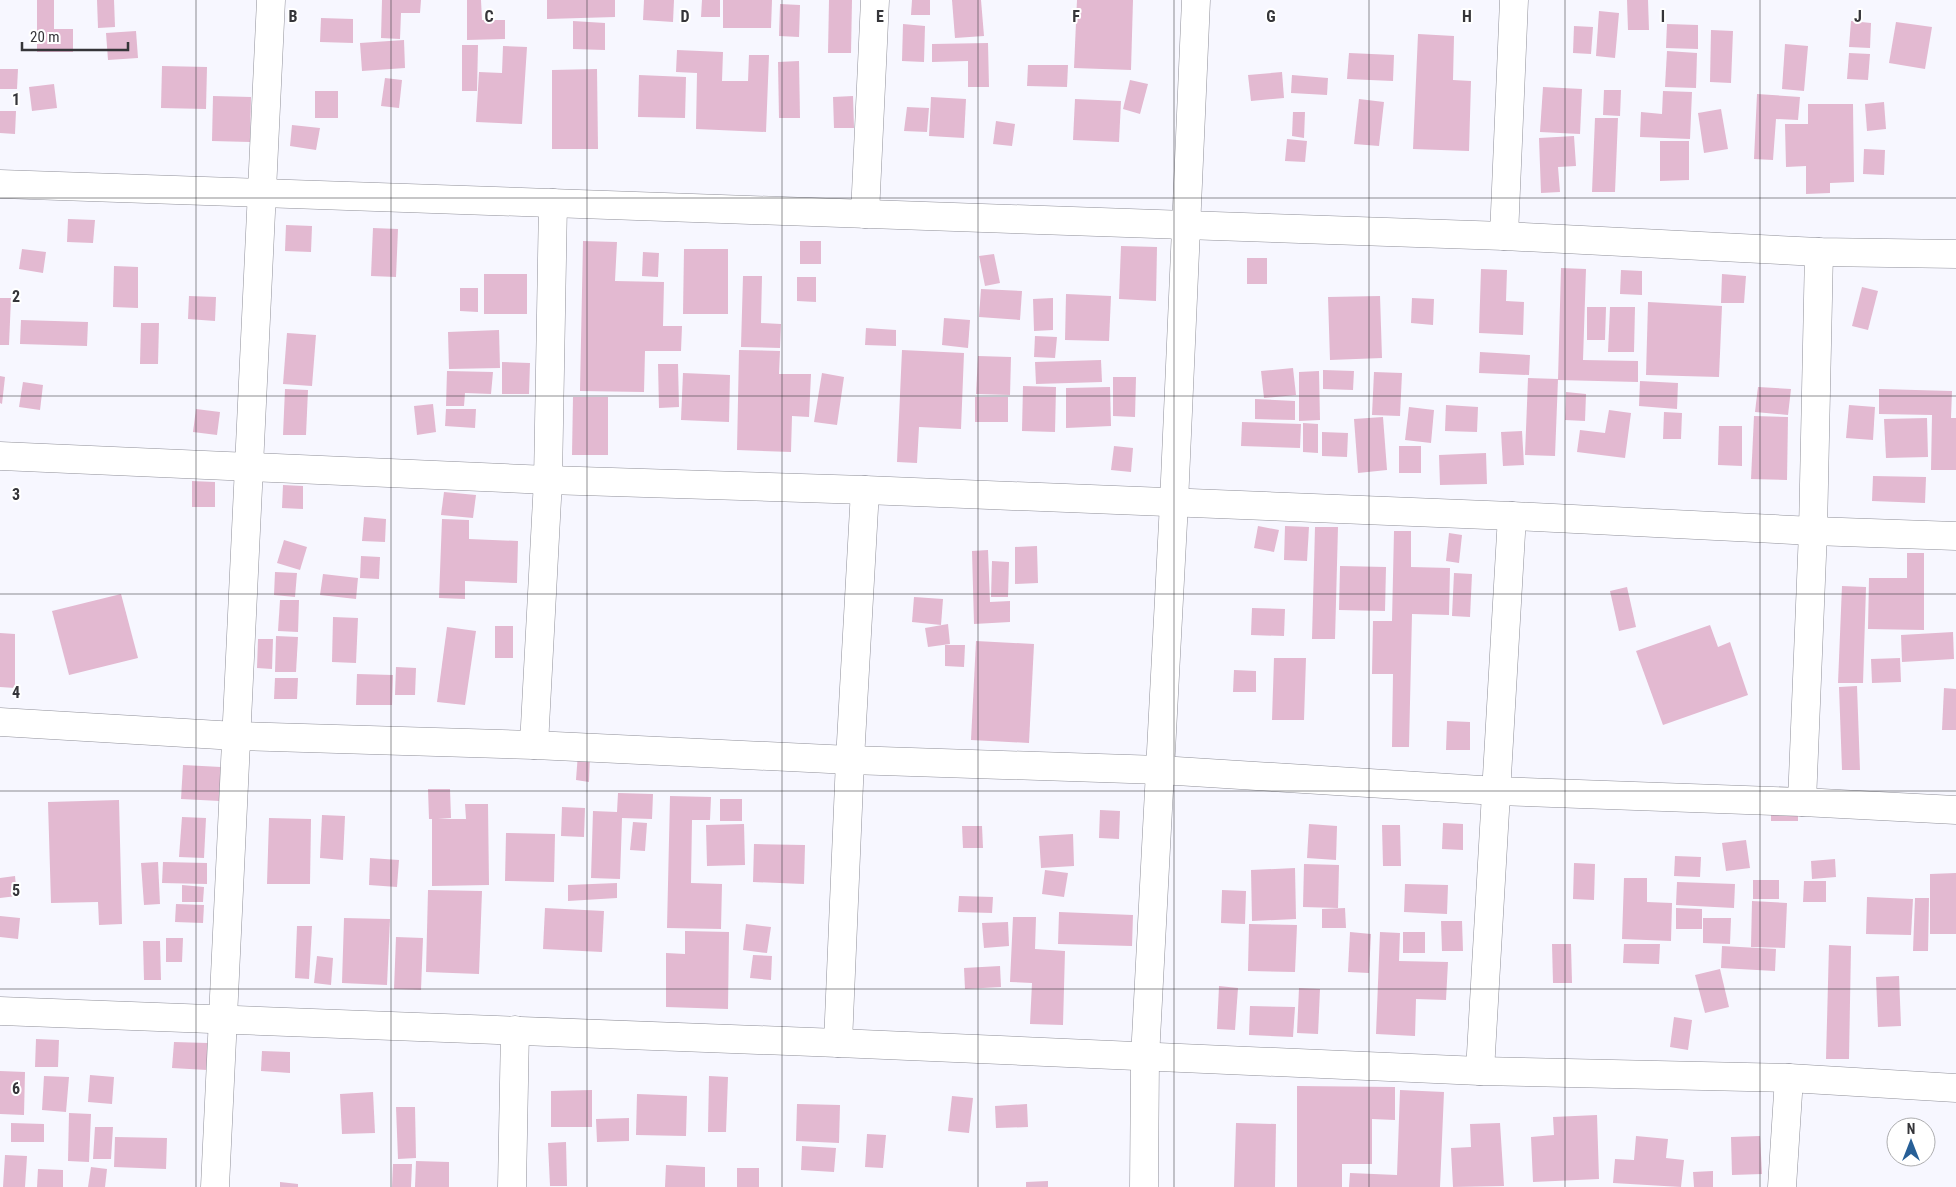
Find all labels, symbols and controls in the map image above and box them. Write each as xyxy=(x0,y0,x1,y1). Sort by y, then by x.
text: B xyxy=(289,7,298,26)
text: C xyxy=(484,7,494,26)
text: D xyxy=(680,7,690,26)
text: E xyxy=(876,7,884,26)
text: F xyxy=(1072,7,1080,26)
text: G xyxy=(1266,7,1276,26)
text: H xyxy=(1462,7,1472,26)
text: I xyxy=(1661,7,1665,26)
text: J xyxy=(1854,7,1862,26)
scale bar xyxy=(22,20,129,52)
text: 20 m xyxy=(30,28,60,46)
text: 1 xyxy=(12,90,20,109)
text: 2 xyxy=(12,287,20,306)
text: 3 xyxy=(12,485,20,504)
text: 4 xyxy=(12,683,20,702)
text: 5 xyxy=(12,881,20,900)
text: 6 xyxy=(12,1079,20,1098)
north arrow xyxy=(1886,1117,1936,1167)
text: N xyxy=(1907,1121,1915,1137)

